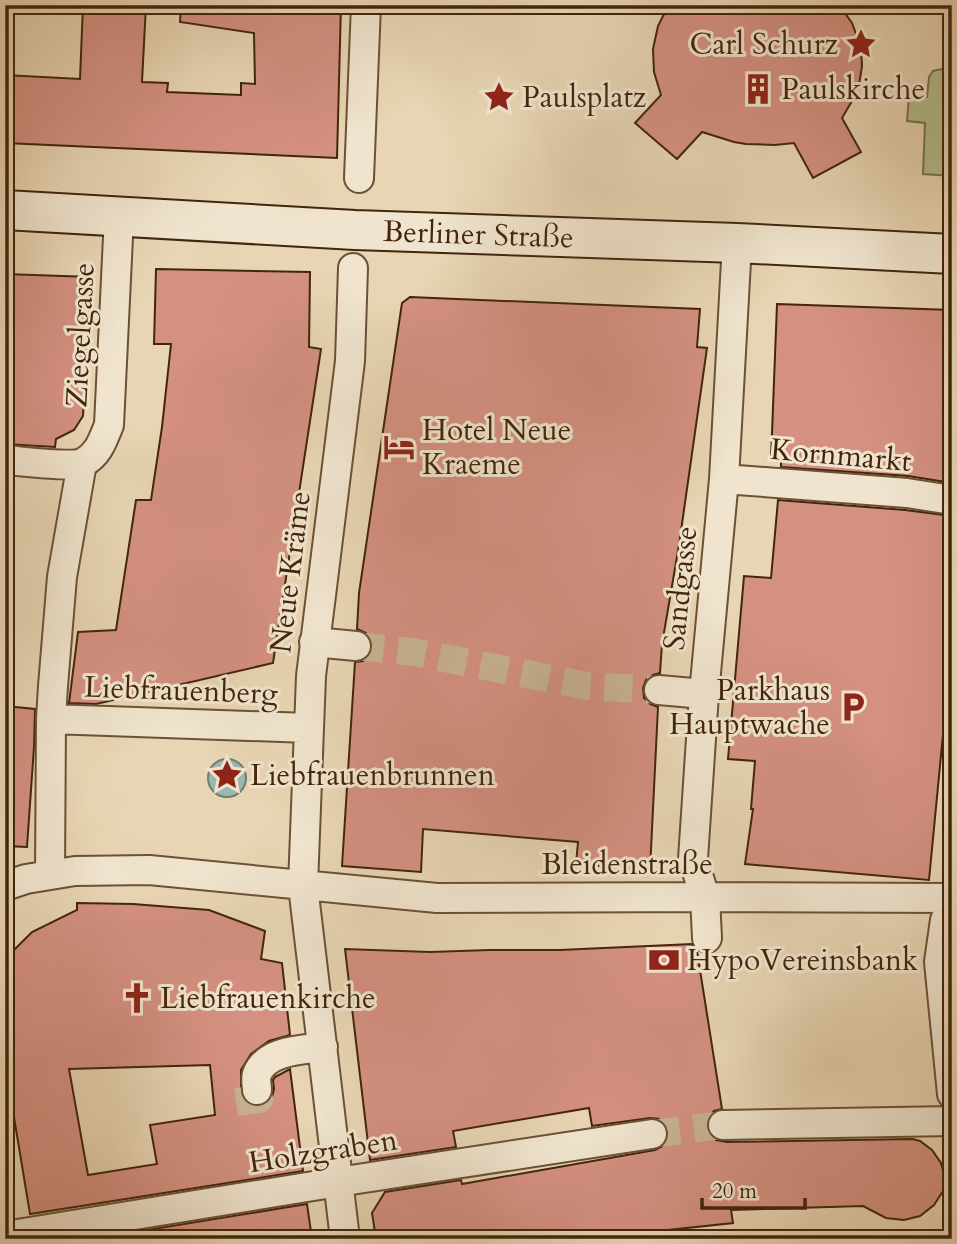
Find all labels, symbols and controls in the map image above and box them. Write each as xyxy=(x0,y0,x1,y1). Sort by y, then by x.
place label: Carl Schurz xyxy=(689,24,839,65)
place icon: Carl Schurz xyxy=(844,27,878,61)
place label: Paulskirche xyxy=(781,69,925,110)
building icon: Paulskirche xyxy=(741,72,775,106)
place label: Paulsplatz xyxy=(522,77,647,118)
place icon: Paulsplatz xyxy=(482,80,516,114)
street label: Berliner Straße xyxy=(382,211,574,258)
street label: Ziegelgasse xyxy=(56,262,105,408)
place label: Hotel Neue Kraeme xyxy=(422,410,571,485)
street label: Kornmarkt xyxy=(769,429,914,482)
hotel icon: Hotel Neue Kraeme xyxy=(382,430,416,464)
street label: Neue Kräme xyxy=(260,489,321,655)
street label: Sandgasse xyxy=(654,524,707,652)
street label: Liebfrauenberg xyxy=(83,667,279,714)
place label: Parkhaus Hauptwache xyxy=(669,670,830,745)
parking icon: Parkhaus Hauptwache xyxy=(836,690,870,724)
place label: Liebfrauenbrunnen xyxy=(250,755,495,796)
place icon: Liebfrauenbrunnen xyxy=(210,758,244,792)
street label: Bleidenstraße xyxy=(541,844,713,885)
place label: HypoVereinsbank xyxy=(687,940,918,981)
bank icon: HypoVereinsbank xyxy=(647,943,681,977)
place label: Liebfrauenkirche xyxy=(160,978,376,1019)
church icon: Liebfrauenkirche xyxy=(120,981,154,1015)
street label: Holzgraben xyxy=(246,1120,400,1183)
scale bar xyxy=(702,1167,805,1211)
text: 20 m xyxy=(712,1177,757,1206)

